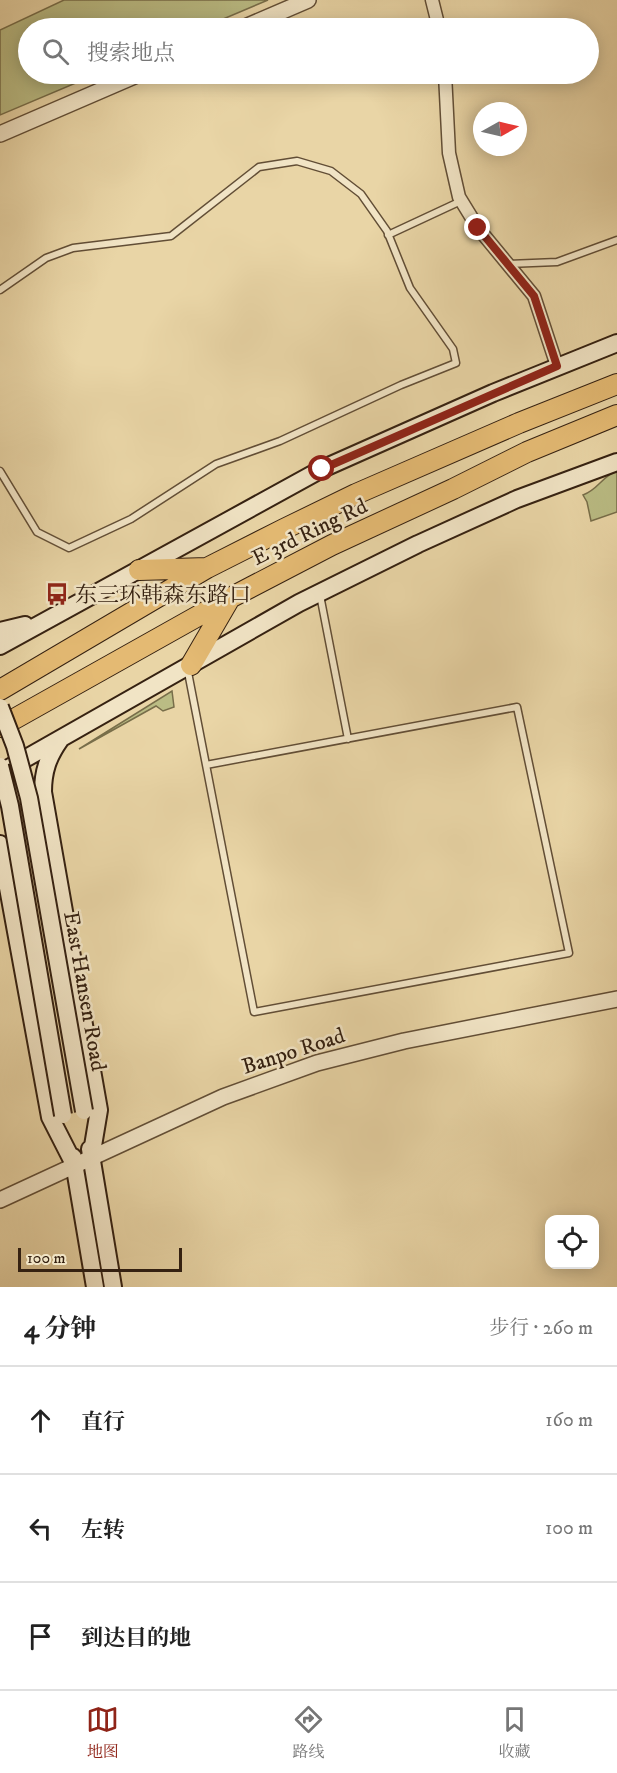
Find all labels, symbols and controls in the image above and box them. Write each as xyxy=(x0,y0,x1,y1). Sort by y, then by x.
search box xyxy=(18,18,599,84)
icon: search xyxy=(39,35,72,68)
text: 搜索地点 xyxy=(87,40,175,67)
north arrow xyxy=(473,102,527,156)
route end xyxy=(464,214,490,240)
route start xyxy=(308,455,334,481)
street label: E 3rd Ring Rd xyxy=(248,493,372,572)
bus stop icon: 东三环韩森东路口 xyxy=(44,581,70,607)
place label: 东三环韩森东路口 xyxy=(75,582,251,609)
street label: East Hansen Road xyxy=(57,909,112,1073)
street label: Banpo Road xyxy=(239,1022,348,1081)
map controls xyxy=(545,1215,599,1269)
button: locate xyxy=(545,1215,599,1269)
scale bar xyxy=(18,1245,182,1272)
text: 100 m xyxy=(27,1248,66,1268)
text: 4 分钟 xyxy=(24,1313,97,1346)
text: 步行 · 260 m xyxy=(489,1316,593,1341)
icon: ahead xyxy=(24,1404,57,1437)
text: 160 m xyxy=(545,1408,593,1433)
text: 直行 xyxy=(81,1409,125,1436)
icon: left xyxy=(24,1512,57,1545)
text: 100 m xyxy=(545,1516,593,1541)
text: 左转 xyxy=(81,1517,125,1544)
icon: arrive xyxy=(24,1620,57,1653)
text: 到达目的地 xyxy=(81,1625,191,1652)
tab: 地图 xyxy=(86,1703,119,1762)
tab: 路线 xyxy=(292,1703,325,1762)
tab: 收藏 xyxy=(498,1703,531,1762)

